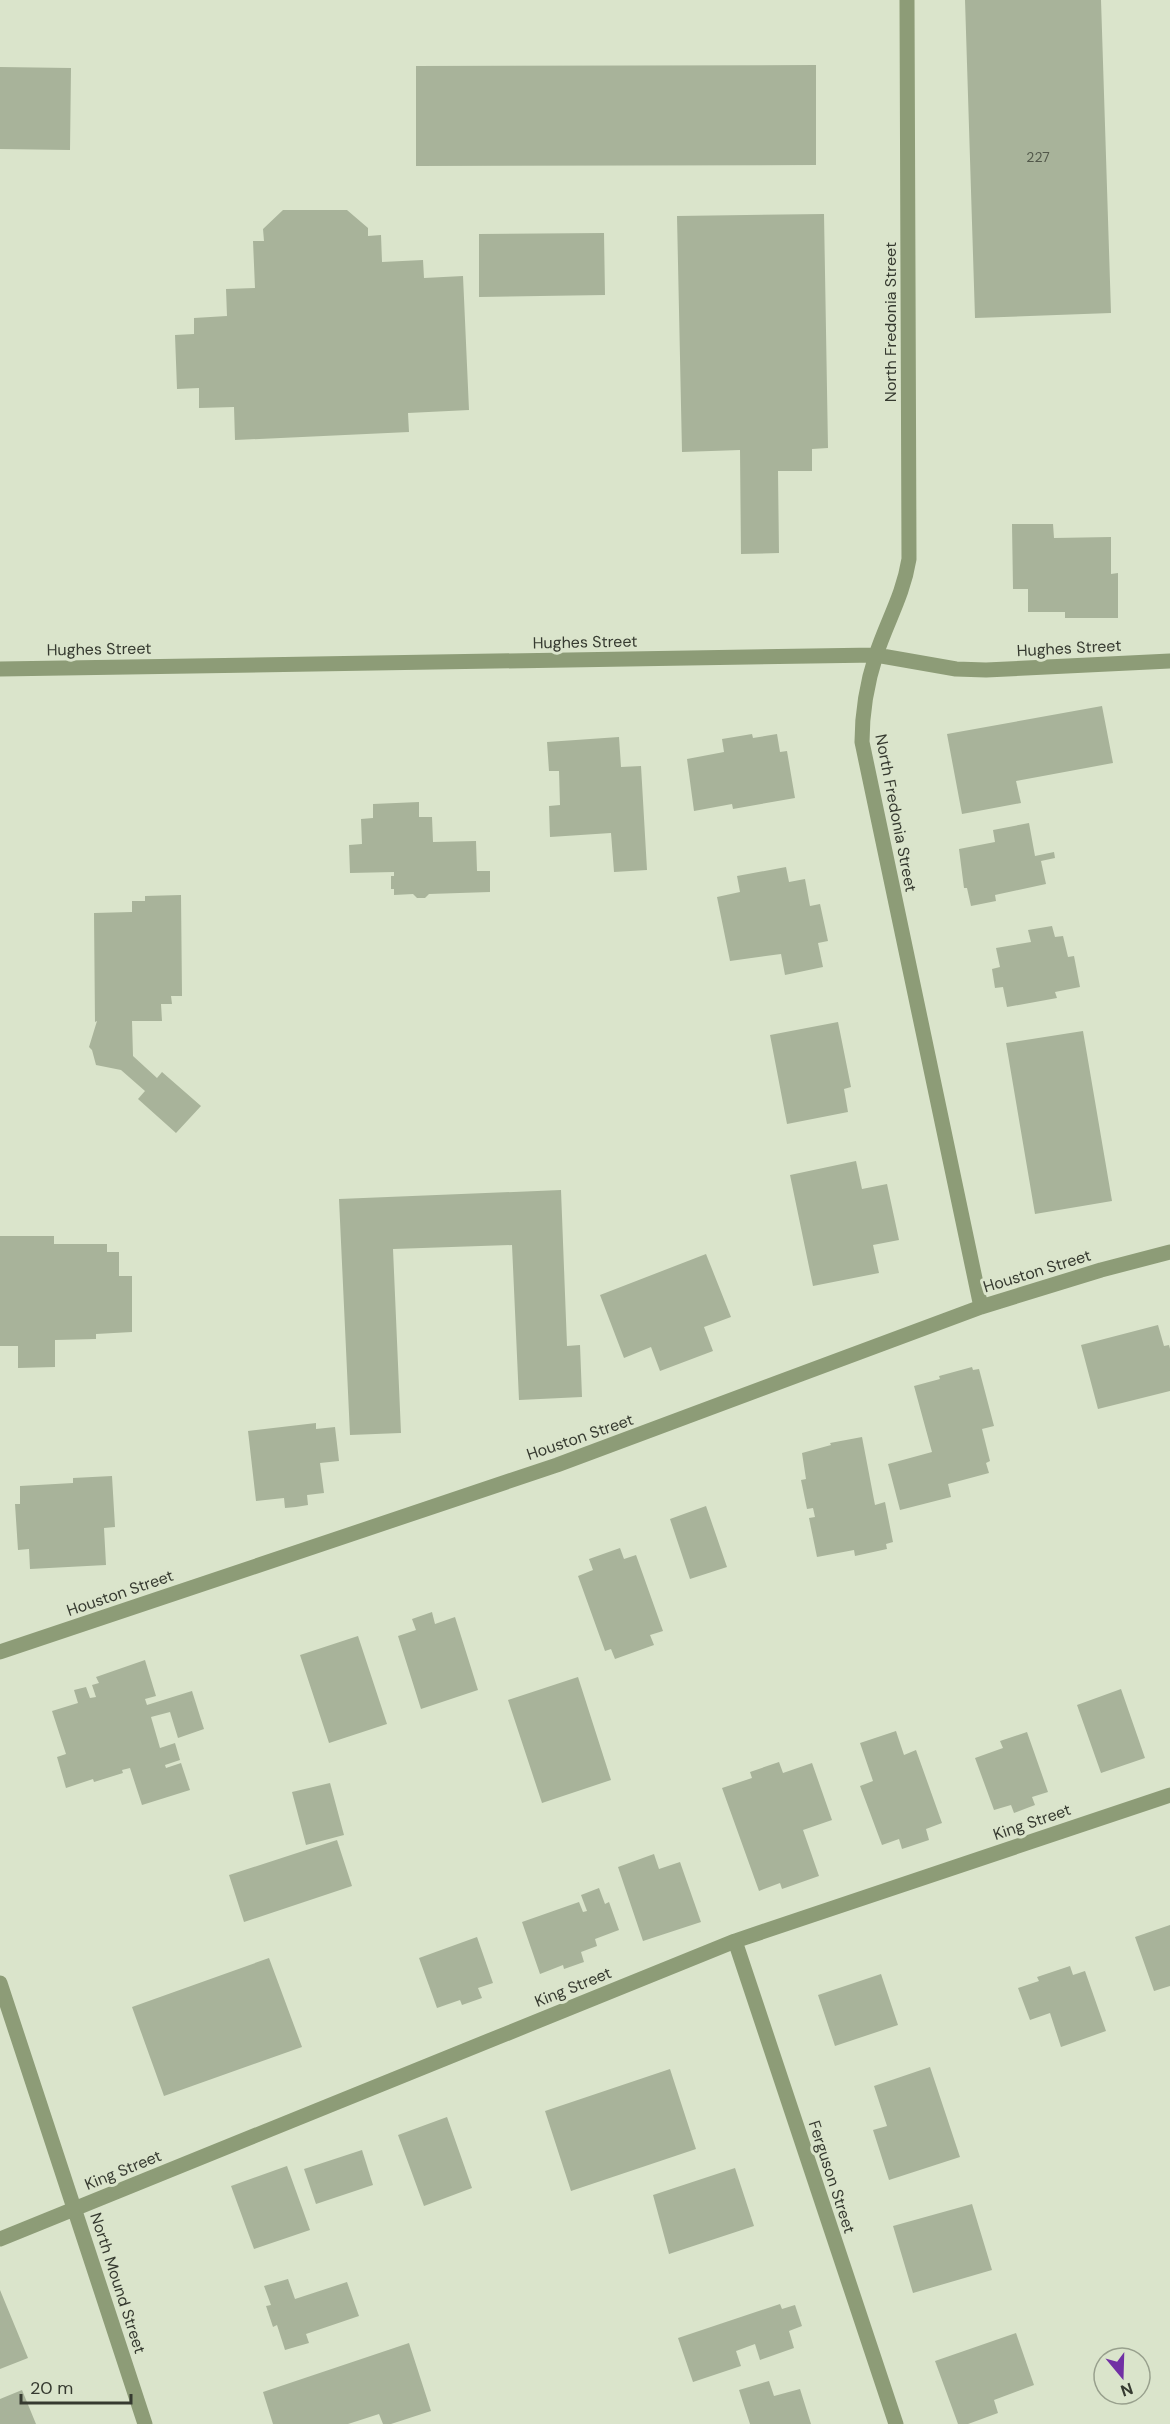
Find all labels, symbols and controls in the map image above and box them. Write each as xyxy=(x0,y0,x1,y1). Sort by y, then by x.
house number: 227 xyxy=(1026,148,1050,166)
street label: North Fredonia Street xyxy=(880,242,901,402)
street label: Hughes Street xyxy=(532,631,638,653)
street label: Hughes Street xyxy=(1016,635,1122,661)
street label: Hughes Street xyxy=(46,638,152,660)
street label: North Fredonia Street xyxy=(870,732,922,894)
street label: Houston Street xyxy=(981,1245,1093,1297)
street label: Houston Street xyxy=(524,1409,636,1465)
street label: Houston Street xyxy=(64,1565,176,1621)
street label: King Street xyxy=(990,1799,1074,1845)
street label: King Street xyxy=(532,1962,614,2012)
street label: Ferguson Street xyxy=(804,2118,860,2236)
street label: King Street xyxy=(82,2145,164,2195)
street label: North Mound Street xyxy=(85,2210,151,2356)
north arrow xyxy=(1092,2346,1152,2406)
scale bar xyxy=(21,2367,130,2405)
text: 20 m xyxy=(30,2376,73,2400)
text: N xyxy=(1118,2378,1136,2402)

